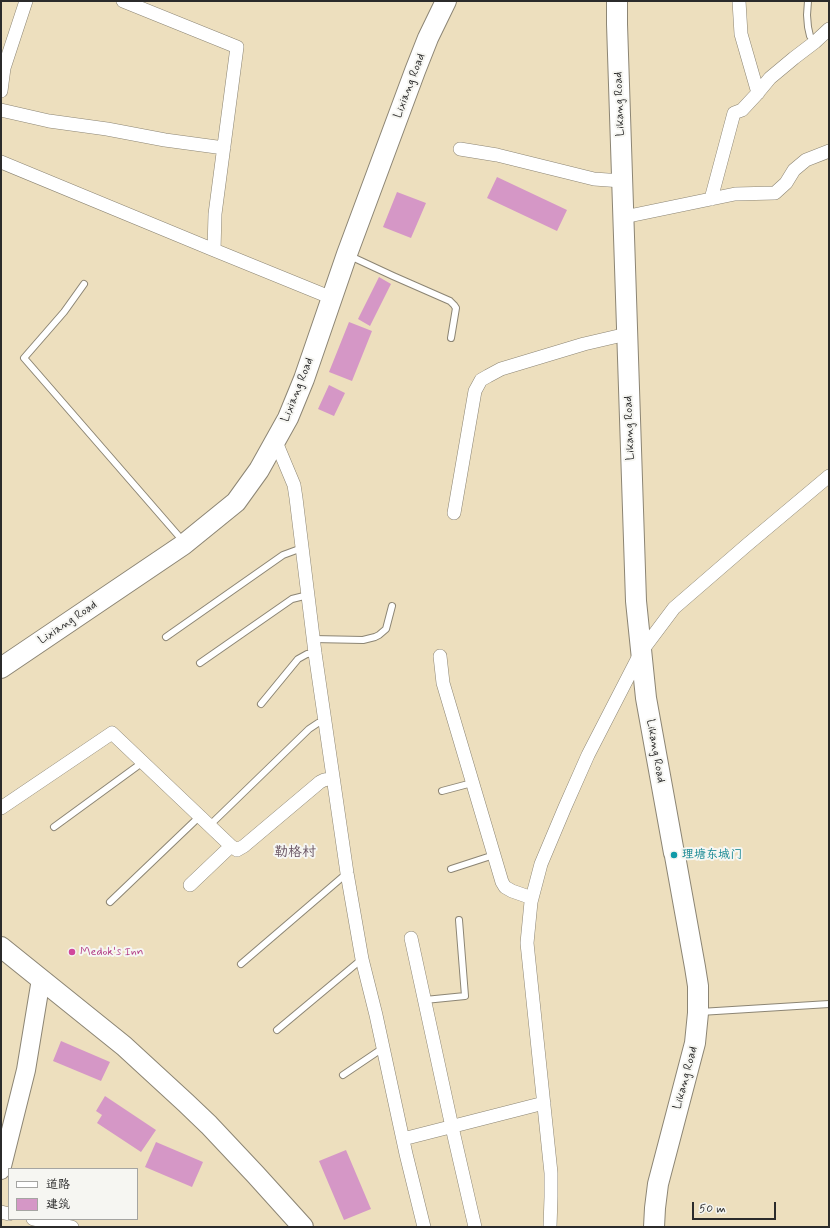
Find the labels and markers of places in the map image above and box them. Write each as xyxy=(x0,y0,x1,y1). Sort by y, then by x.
place label: 理塘东城门 xyxy=(682,848,742,862)
marker: 理塘东城门 xyxy=(669,850,679,860)
place label: Medok's Inn xyxy=(80,945,144,959)
marker: Medok's Inn xyxy=(67,947,77,957)

